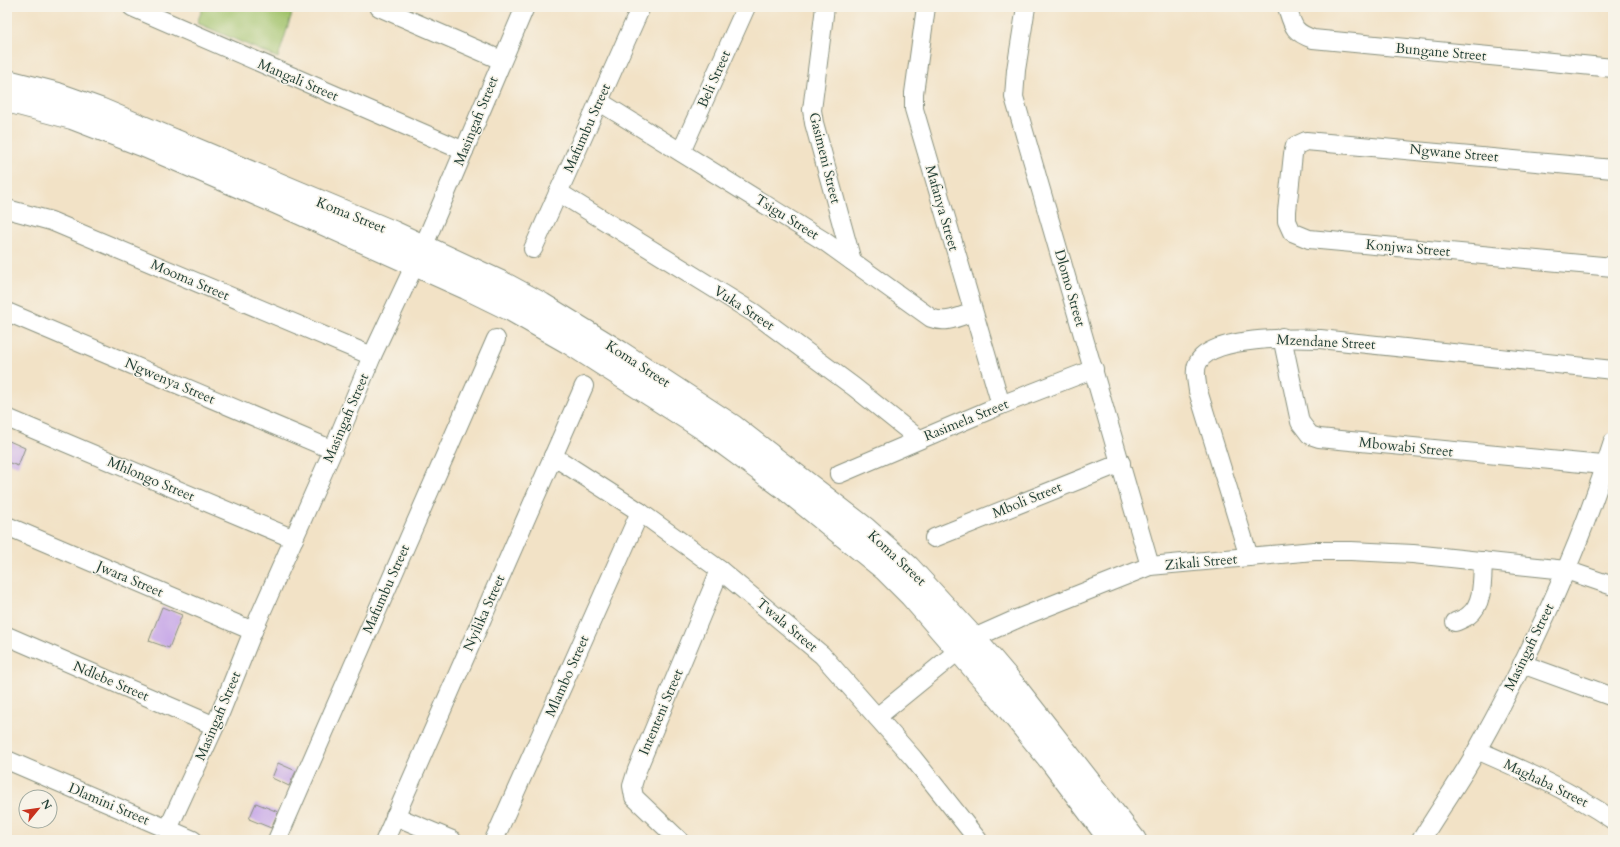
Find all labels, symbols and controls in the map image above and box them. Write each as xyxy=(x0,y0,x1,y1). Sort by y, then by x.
street label: Bungane Street xyxy=(1395,39,1488,65)
street label: Beli Street xyxy=(693,47,735,111)
street label: Mangali Street xyxy=(255,54,342,106)
street label: Masingafi Street xyxy=(449,73,503,169)
street label: Mafumbu Street xyxy=(559,80,615,176)
street label: Gasimeni Street xyxy=(804,110,846,206)
street label: Ngwane Street xyxy=(1409,140,1500,166)
street label: Mafanya Street xyxy=(921,163,963,254)
street label: Tsigu Street xyxy=(751,190,823,244)
street label: Koma Street xyxy=(313,192,389,238)
street label: Konjwa Street xyxy=(1365,235,1452,261)
street label: Dlomo Street xyxy=(1050,247,1090,329)
street label: Mooma Street xyxy=(148,255,233,305)
street label: Vuka Street xyxy=(710,281,779,335)
street label: Mzendane Street xyxy=(1276,330,1377,354)
street label: Koma Street xyxy=(602,336,674,392)
street label: Ngwenya Street xyxy=(122,353,219,409)
street label: Masingafi Street xyxy=(319,370,374,465)
street label: Rasimela Street xyxy=(921,394,1012,446)
street label: Mbowabi Street xyxy=(1358,433,1455,461)
street label: Mhlongo Street xyxy=(105,452,198,506)
street label: Mboli Street xyxy=(989,477,1065,523)
street label: Koma Street xyxy=(864,526,931,590)
street label: Mafumbu Street xyxy=(358,541,414,637)
street label: Zikali Street xyxy=(1164,549,1238,575)
street label: Jwara Street xyxy=(92,556,167,602)
street label: Nyilika Street xyxy=(459,571,510,654)
street label: Twala Street xyxy=(752,594,822,657)
street label: Masingafi Street xyxy=(1500,600,1559,694)
street label: Mlambo Street xyxy=(541,632,594,720)
street label: Ndlebe Street xyxy=(70,657,152,706)
street label: Intenteni Street xyxy=(634,666,688,758)
street label: Masingafi Street xyxy=(191,668,246,763)
street label: Maghaba Street xyxy=(1501,754,1592,812)
street label: Dlamini Street xyxy=(66,778,153,830)
north arrow xyxy=(18,789,58,829)
text: N xyxy=(37,797,55,813)

